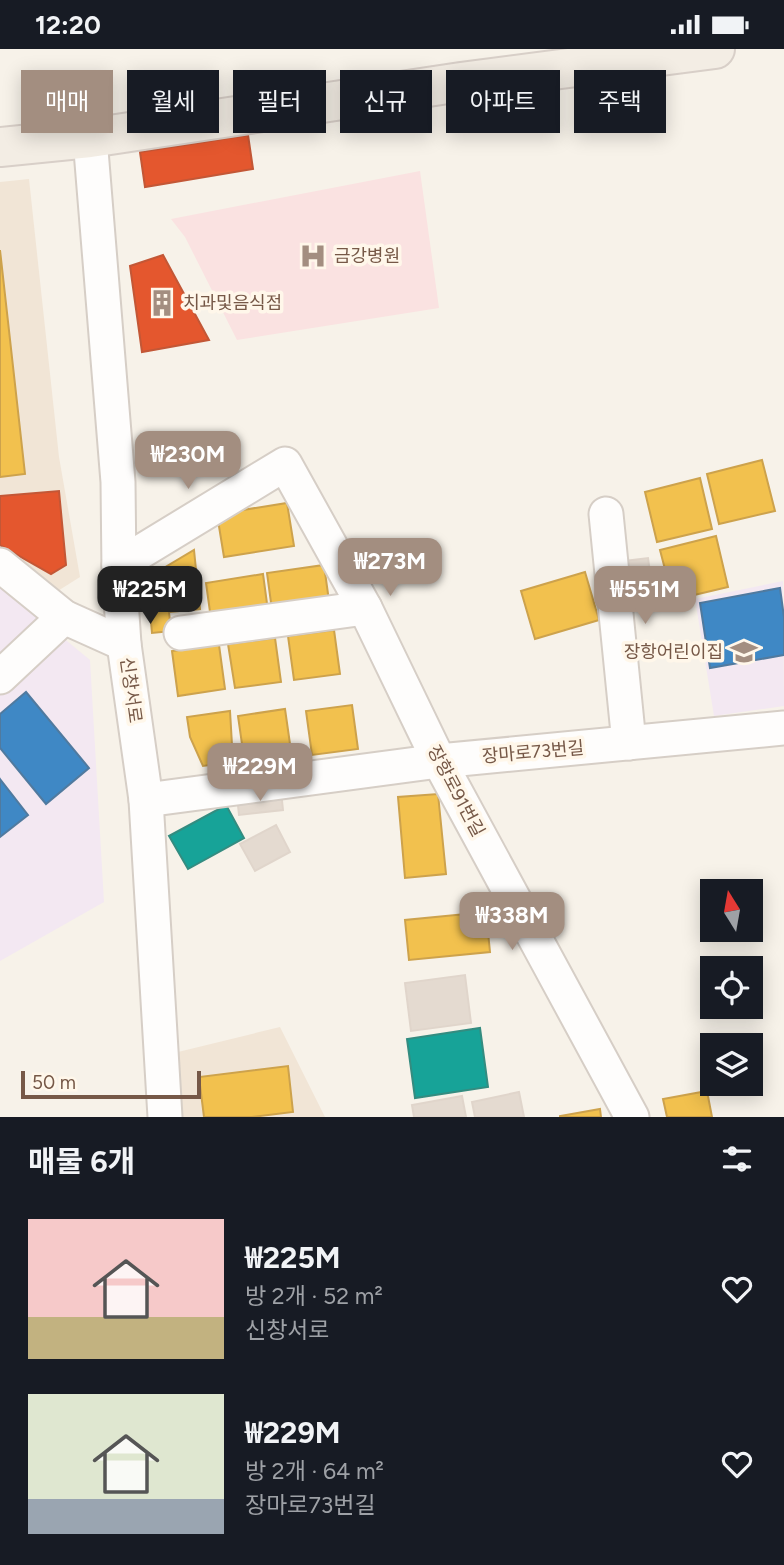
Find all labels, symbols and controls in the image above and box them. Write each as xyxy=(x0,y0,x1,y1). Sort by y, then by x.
text: 12:20 xyxy=(35,9,101,41)
chip: 매매 xyxy=(21,70,113,133)
chip: 월세 xyxy=(127,70,219,133)
chip: 필터 xyxy=(233,70,326,133)
chip: 신규 xyxy=(340,70,432,133)
chip: 아파트 xyxy=(446,70,560,133)
chip: 주택 xyxy=(574,70,666,133)
hospital icon: 금강병원 xyxy=(298,241,328,271)
place label: 금강병원 xyxy=(334,245,400,267)
building icon: 치과및음식점 xyxy=(147,288,177,318)
place label: 치과및음식점 xyxy=(183,292,282,314)
pin: ₩230M xyxy=(139,431,237,491)
text: ₩230M xyxy=(151,440,225,468)
pin: ₩273M xyxy=(341,539,439,598)
text: ₩273M xyxy=(354,547,426,575)
pin: ₩225M xyxy=(101,567,199,626)
pin: ₩551M xyxy=(596,567,694,626)
text: ₩225M xyxy=(113,575,187,603)
text: ₩551M xyxy=(610,575,680,603)
school or university icon: 장항어린이집 xyxy=(729,637,759,667)
place label: 장항어린이집 xyxy=(624,641,723,663)
street label: 신창서로 xyxy=(115,656,147,724)
street label: 장마로73번길 xyxy=(481,737,585,767)
street label: 장항로91번길 xyxy=(423,742,489,840)
pin: ₩229M xyxy=(211,743,309,803)
text: ₩229M xyxy=(223,752,297,780)
north arrow xyxy=(700,879,763,941)
map controls xyxy=(700,879,763,1096)
pin: ₩338M xyxy=(463,893,561,952)
text: ₩338M xyxy=(476,901,548,929)
button: locate xyxy=(700,956,763,1019)
button: layers xyxy=(700,1033,763,1096)
scale bar xyxy=(21,1068,201,1100)
text: 50 m xyxy=(32,1071,76,1094)
icon: filters xyxy=(718,1140,756,1178)
text: 매물 6개 xyxy=(28,1143,135,1180)
text: ₩225M xyxy=(245,1239,341,1276)
icon: home xyxy=(84,1247,168,1331)
icon: heart xyxy=(718,1270,756,1308)
text: 방 2개 · 52 m² xyxy=(245,1282,383,1310)
text: 신창서로 xyxy=(245,1316,330,1344)
text: ₩229M xyxy=(245,1414,341,1451)
icon: home xyxy=(84,1422,168,1506)
icon: heart xyxy=(718,1445,756,1483)
text: 방 2개 · 64 m² xyxy=(245,1457,384,1485)
text: 장마로73번길 xyxy=(245,1491,376,1519)

